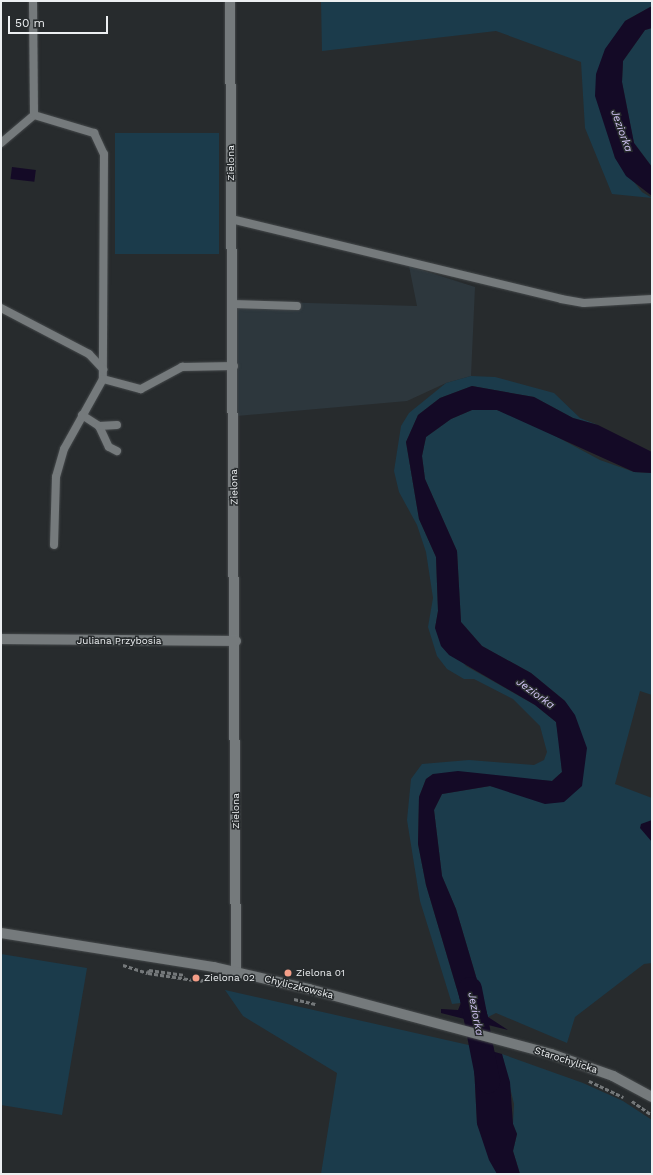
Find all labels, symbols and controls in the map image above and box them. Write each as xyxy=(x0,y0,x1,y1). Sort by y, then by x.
scale bar xyxy=(10,8,110,34)
text: 50 m xyxy=(15,16,45,30)
water label: Jeziorka xyxy=(607,108,635,154)
street label: Zielona xyxy=(225,145,237,181)
street label: Zielona xyxy=(228,469,240,505)
street label: Juliana Przybosia xyxy=(77,635,161,647)
water label: Jeziorka xyxy=(513,676,557,712)
street label: Zielona xyxy=(230,793,242,829)
place label: Zielona 01 xyxy=(296,967,345,979)
marker: Zielona 01 xyxy=(283,968,293,978)
place label: Zielona 02 xyxy=(204,972,255,984)
marker: Zielona 02 xyxy=(191,973,201,983)
street label: Chyliczkowska xyxy=(263,973,335,1001)
water label: Jeziorka xyxy=(464,991,486,1037)
street label: Starochylicka xyxy=(533,1044,599,1076)

